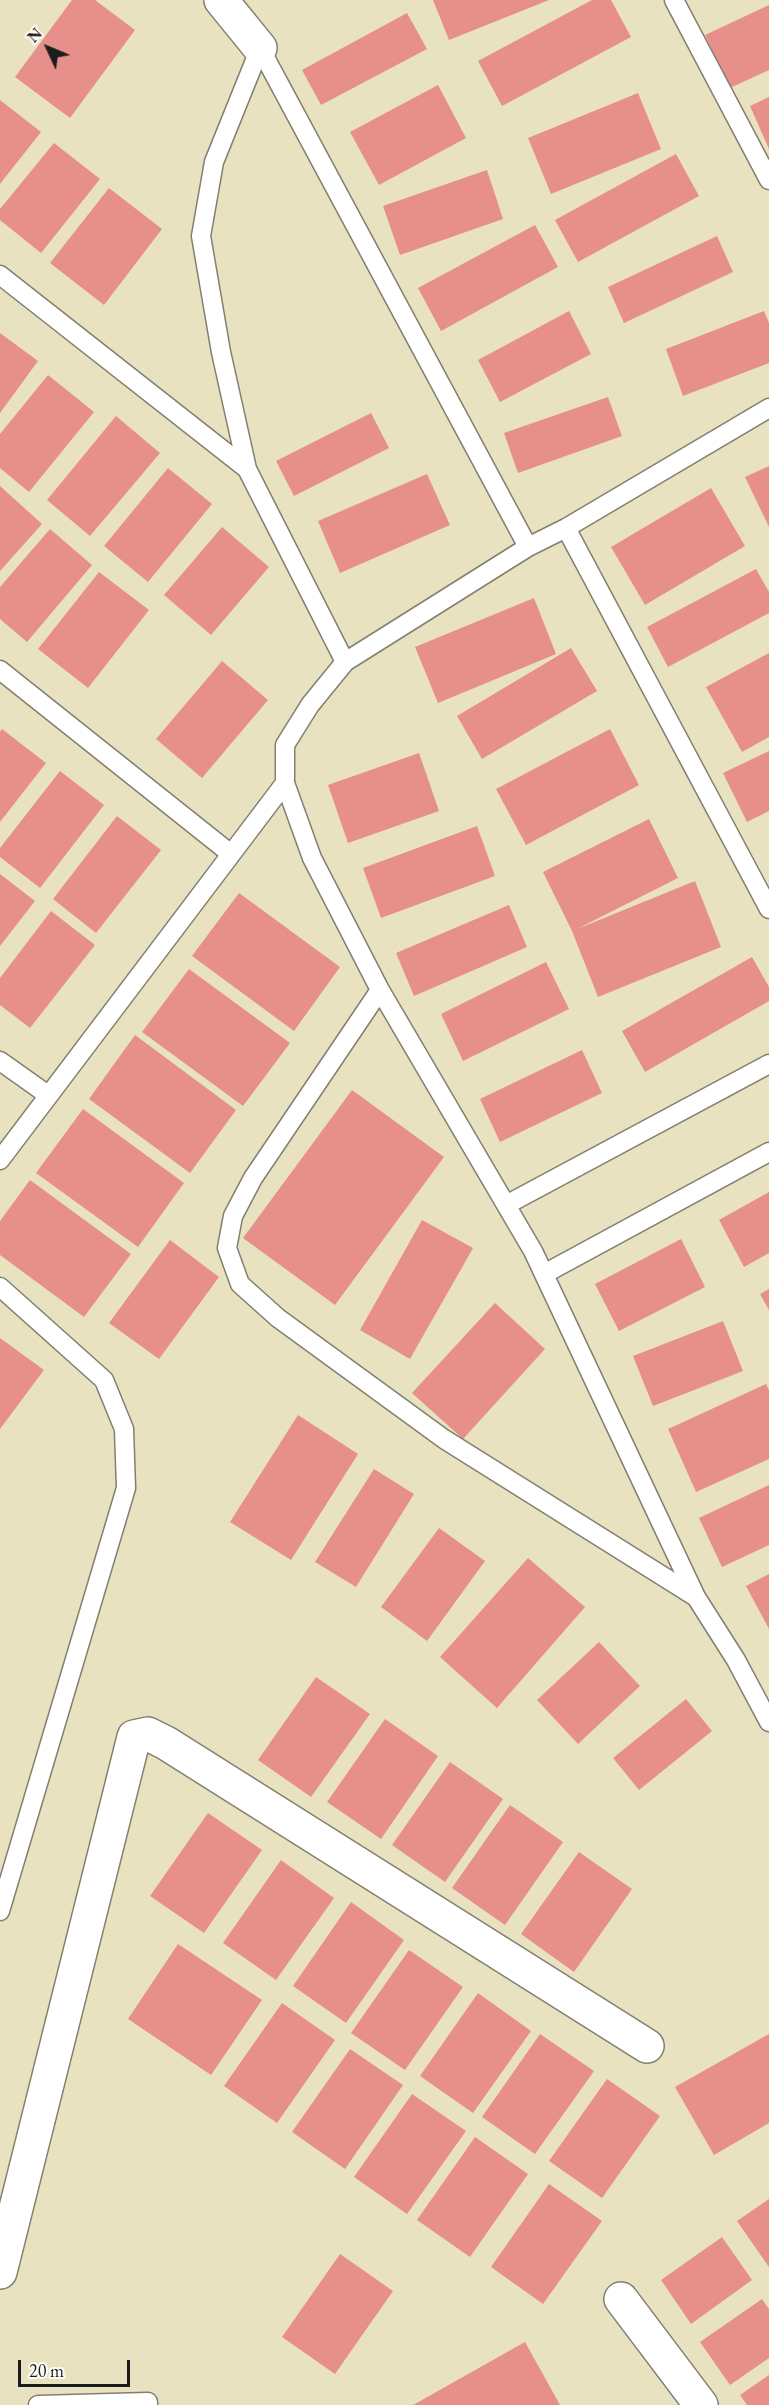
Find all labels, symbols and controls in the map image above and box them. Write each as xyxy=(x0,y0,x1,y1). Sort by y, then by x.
north arrow xyxy=(18,18,78,78)
text: N xyxy=(23,23,47,47)
scale bar xyxy=(21,2348,134,2386)
text: 20 m xyxy=(29,2359,64,2382)

